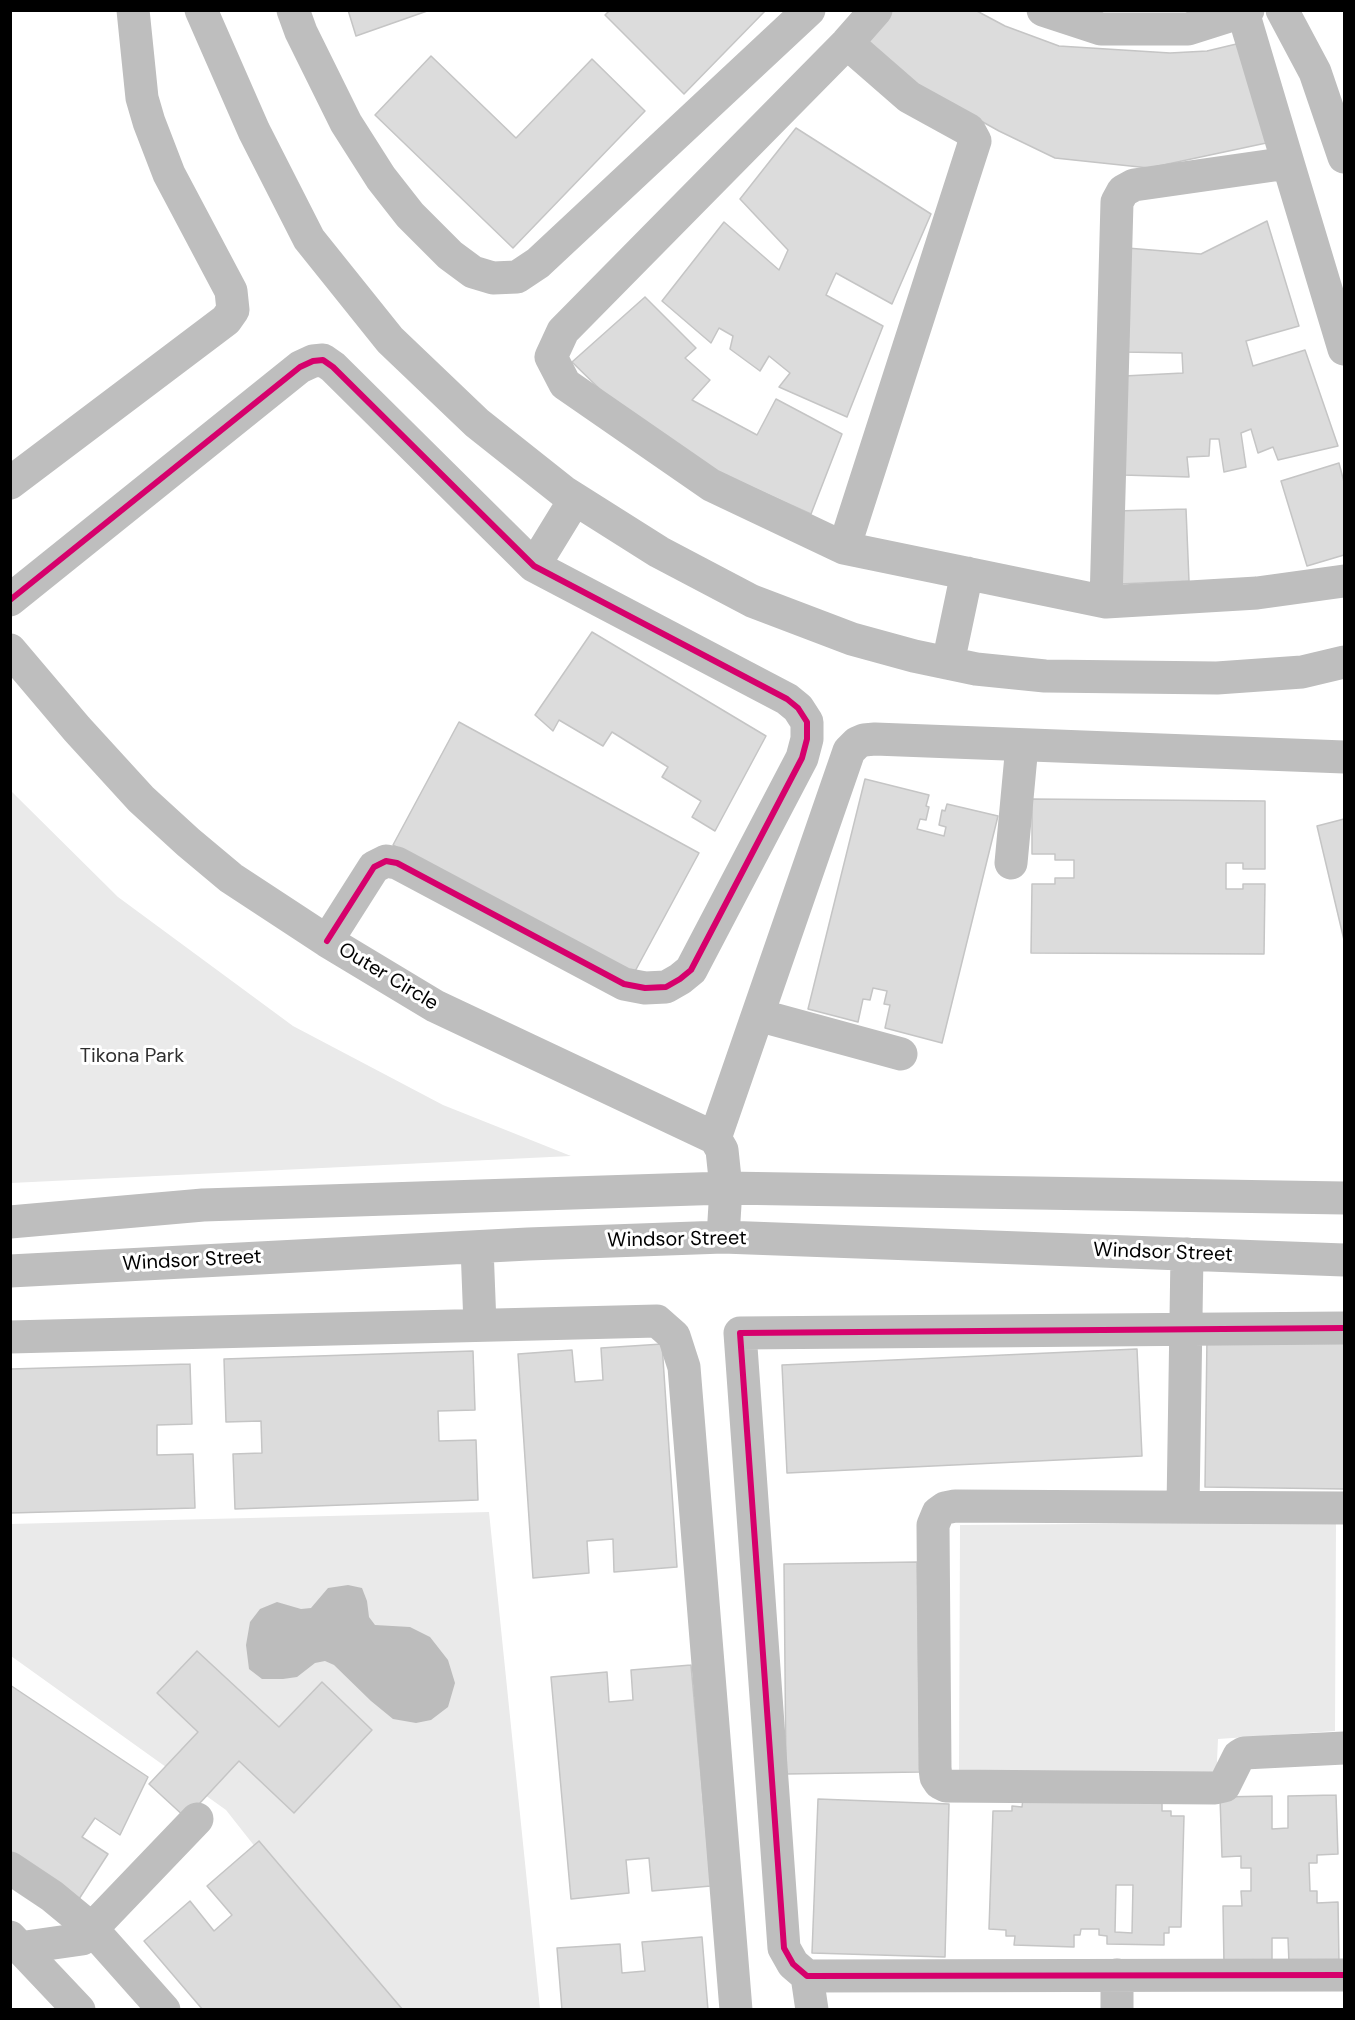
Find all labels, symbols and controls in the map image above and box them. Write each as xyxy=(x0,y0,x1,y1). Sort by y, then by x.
street label: Outer Circle xyxy=(334,938,442,1016)
park label: Tikona Park xyxy=(80,1045,184,1069)
street label: Windsor Street xyxy=(607,1227,747,1253)
street label: Windsor Street xyxy=(1093,1239,1233,1267)
street label: Windsor Street xyxy=(122,1245,262,1277)

